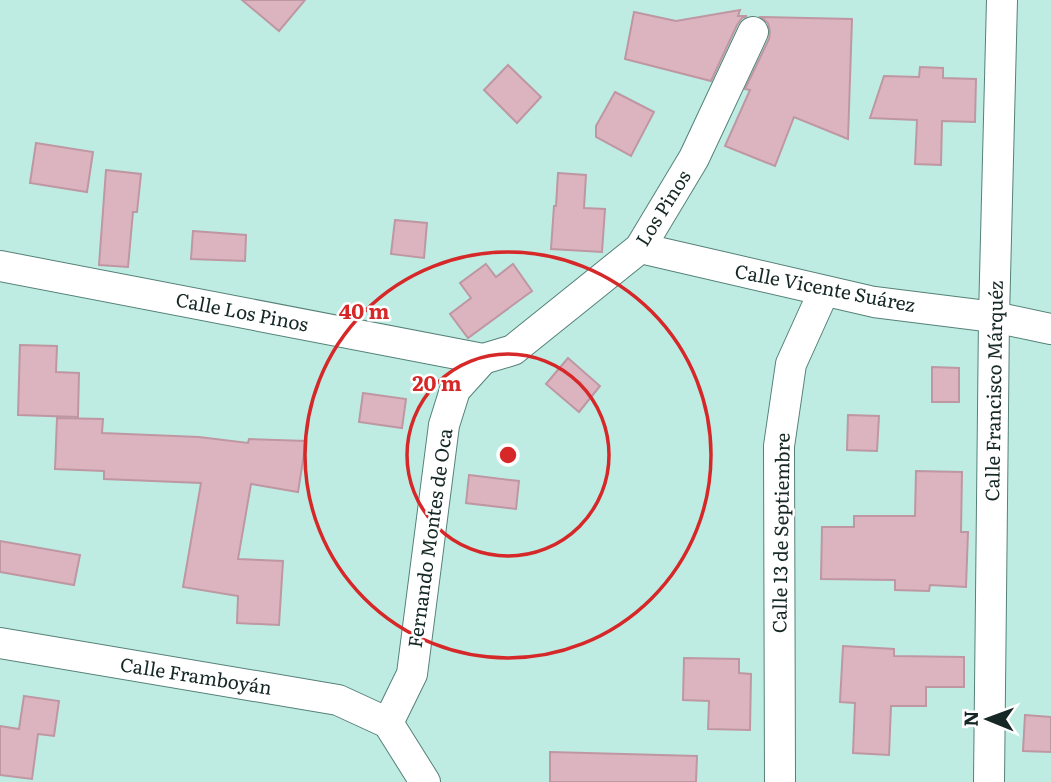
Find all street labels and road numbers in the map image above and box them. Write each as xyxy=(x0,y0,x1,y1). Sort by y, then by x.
street label: Los Pinos xyxy=(628,164,697,251)
street label: Calle Vicente Suárez xyxy=(733,256,918,318)
street label: Calle Francisco Márquéz xyxy=(977,280,1009,502)
street label: Calle Los Pinos xyxy=(173,284,311,338)
street label: Fernando Montes de Oca xyxy=(400,425,458,649)
street label: Calle 13 de Septiembre xyxy=(764,432,796,633)
street label: Calle Framboyán xyxy=(118,649,274,701)

